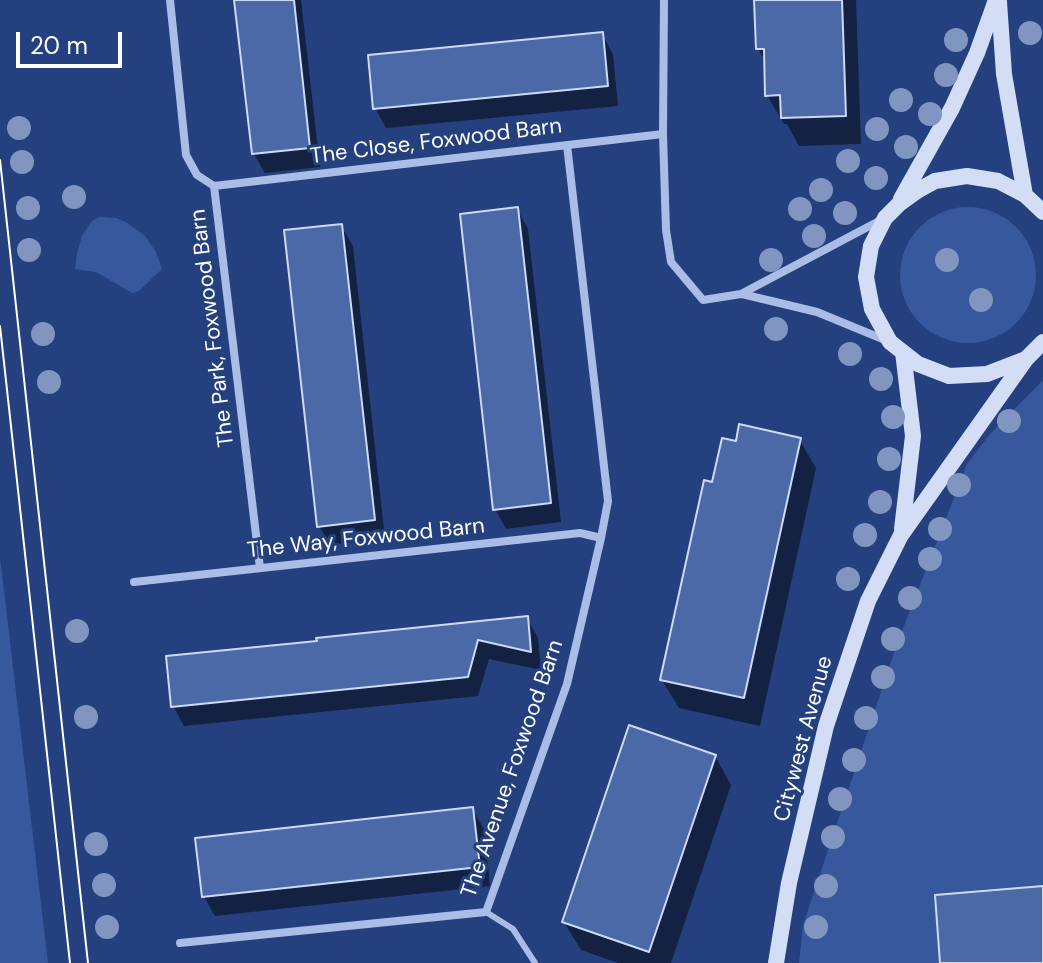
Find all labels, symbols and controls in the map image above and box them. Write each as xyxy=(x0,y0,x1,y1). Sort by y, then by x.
scale bar xyxy=(20,16,126,66)
text: 20 m xyxy=(30,30,88,61)
street label: The Close, Foxwood Barn xyxy=(309,113,563,171)
street label: The Park, Foxwood Barn xyxy=(185,208,241,448)
street label: The Way, Foxwood Barn xyxy=(246,513,486,565)
street label: The Avenue, Foxwood Barn xyxy=(456,637,570,901)
street label: Citywest Avenue xyxy=(769,653,839,825)

